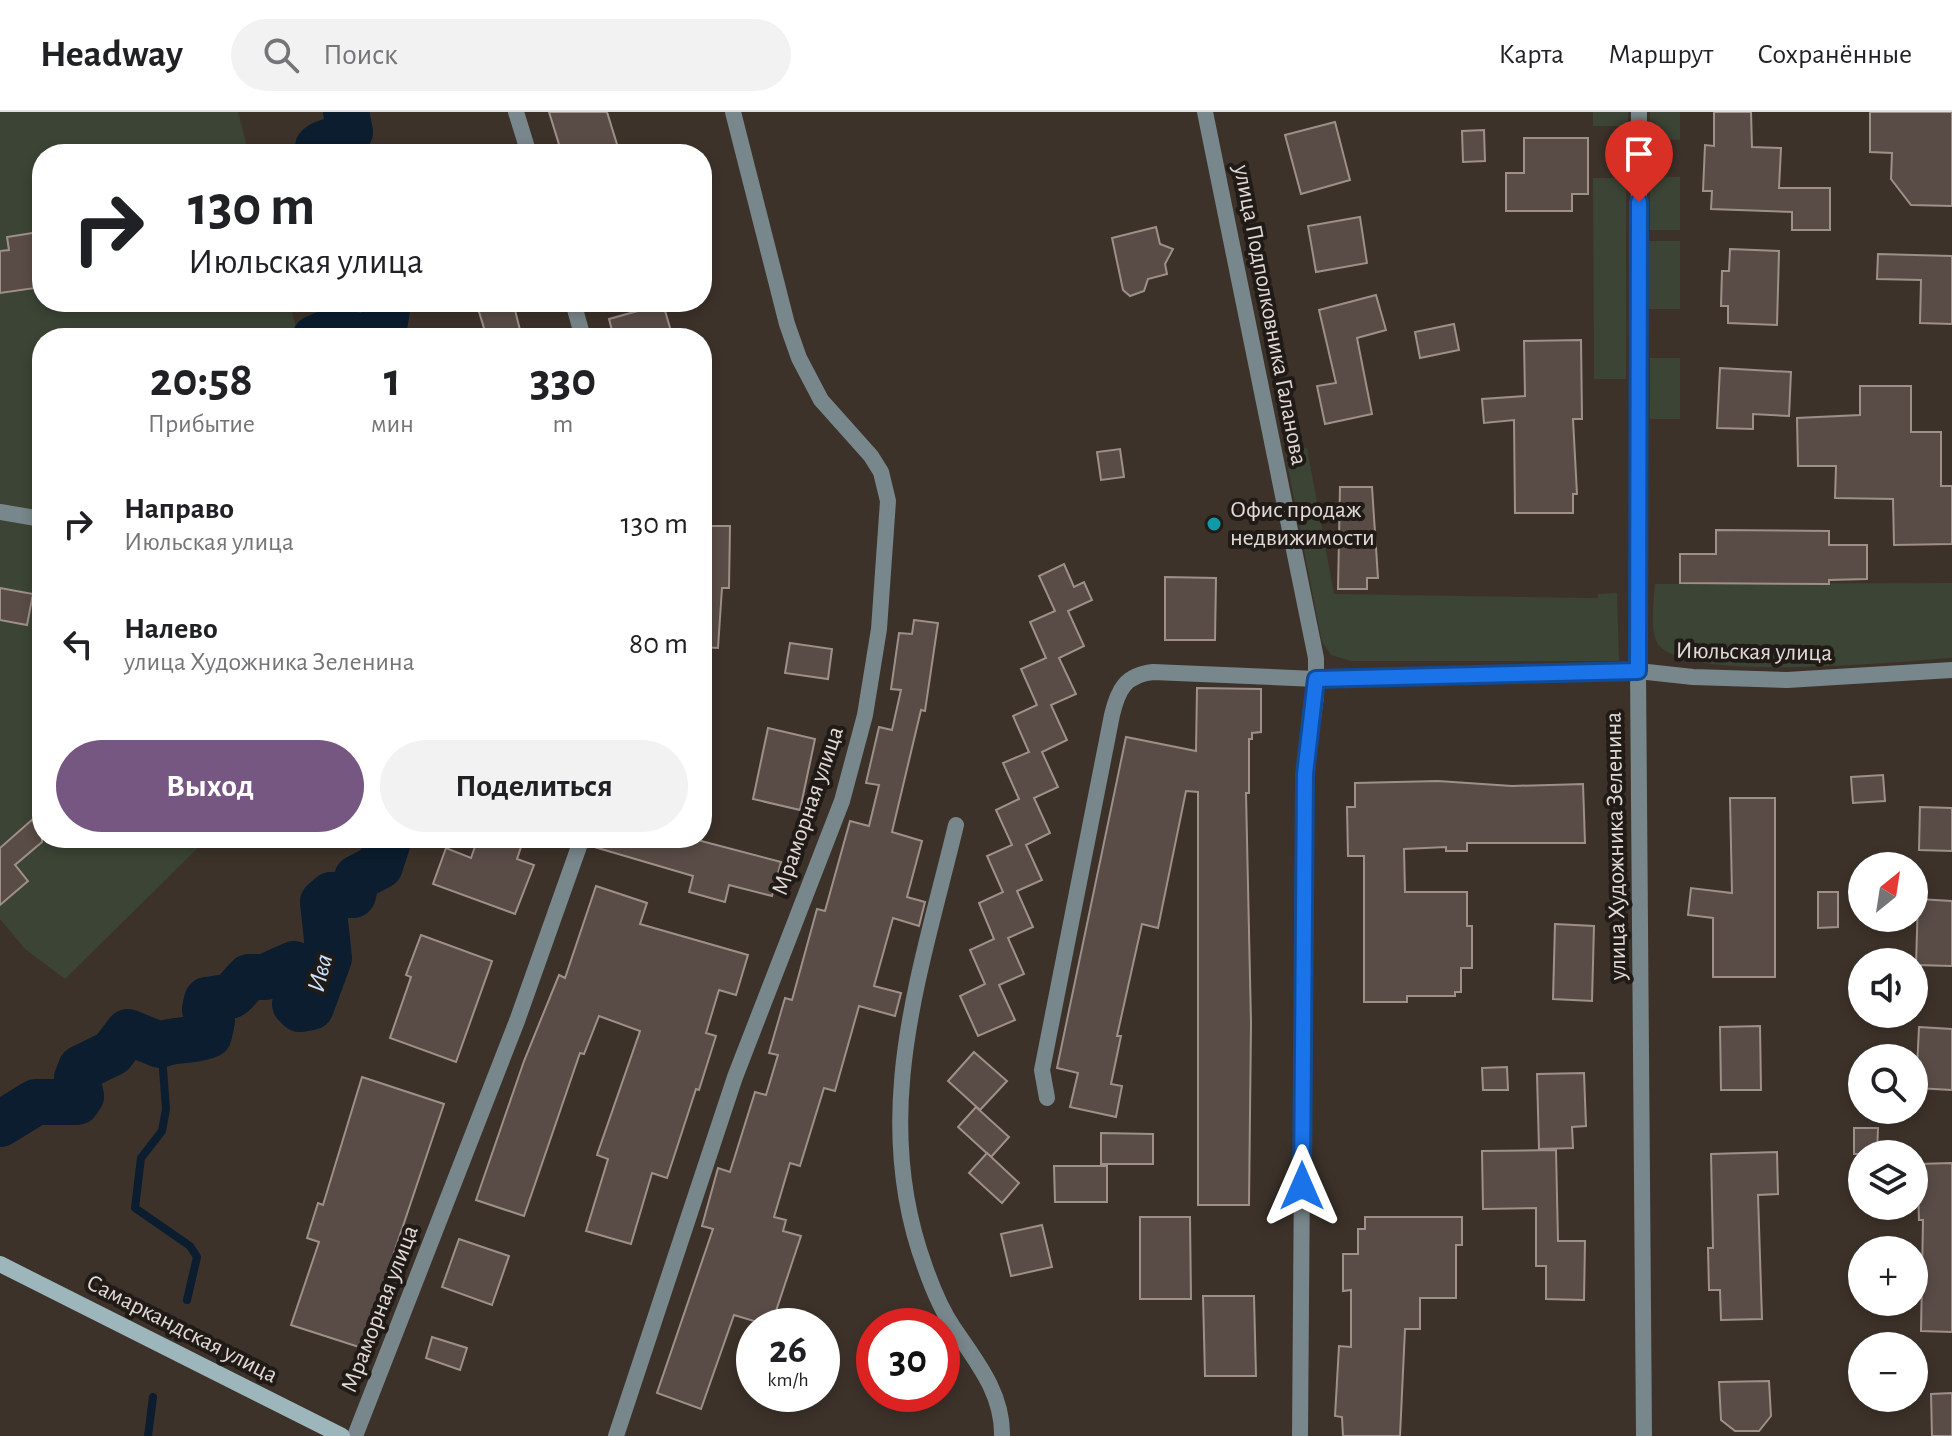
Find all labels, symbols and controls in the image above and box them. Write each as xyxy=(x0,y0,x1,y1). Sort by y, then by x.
search box xyxy=(231,19,791,91)
icon: search xyxy=(259,33,303,77)
text: Headway xyxy=(40,36,183,74)
text: Поиск xyxy=(323,40,398,70)
text: Карта xyxy=(1498,41,1564,69)
text: Маршрут xyxy=(1608,41,1713,69)
text: Сохранённые xyxy=(1757,41,1912,69)
pin xyxy=(1605,120,1673,202)
icon: arrive xyxy=(1617,132,1661,176)
street label: улица Подполковника Галанова xyxy=(1229,162,1311,467)
icon: right xyxy=(56,176,160,280)
text: 130 m xyxy=(188,179,315,235)
text: Июльская улица xyxy=(188,244,423,280)
text: 20:58 xyxy=(150,357,253,405)
text: 1 xyxy=(384,357,401,405)
text: 330 xyxy=(530,357,596,405)
text: Прибытие xyxy=(148,411,255,437)
text: мин xyxy=(371,411,414,437)
text: m xyxy=(553,411,573,437)
text: Направо xyxy=(124,494,234,524)
place label: Офис продаж недвижимости xyxy=(1230,498,1375,550)
icon: right xyxy=(56,502,100,546)
text: 130 m xyxy=(621,509,688,539)
marker: Офис продаж недвижимости xyxy=(1205,515,1223,533)
text: Июльская улица xyxy=(124,529,294,555)
text: Налево xyxy=(124,614,218,644)
icon: left xyxy=(56,622,100,666)
text: 80 m xyxy=(629,629,688,659)
street label: Июльская улица xyxy=(1675,639,1833,665)
text: улица Художника Зеленина xyxy=(124,649,415,675)
street label: улица Художника Зеленина xyxy=(1602,712,1630,981)
street label: Мраморная улица xyxy=(768,723,848,898)
button: Выход xyxy=(56,740,364,832)
button: Поделиться xyxy=(380,740,688,832)
north arrow xyxy=(1848,852,1928,932)
map controls xyxy=(1848,852,1928,1412)
button: sound xyxy=(1848,948,1928,1028)
water label: Ива xyxy=(303,952,337,994)
button: search xyxy=(1848,1044,1928,1124)
button: layers xyxy=(1848,1140,1928,1220)
position arrow xyxy=(1260,1144,1344,1228)
street label: Мраморная улица xyxy=(337,1222,423,1396)
button: + xyxy=(1848,1236,1928,1316)
street label: Самаркандская улица xyxy=(82,1270,282,1388)
speed limit sign: 30 xyxy=(856,1308,960,1412)
text: 26 xyxy=(769,1330,807,1370)
button: − xyxy=(1848,1332,1928,1412)
text: km/h xyxy=(767,1370,809,1390)

